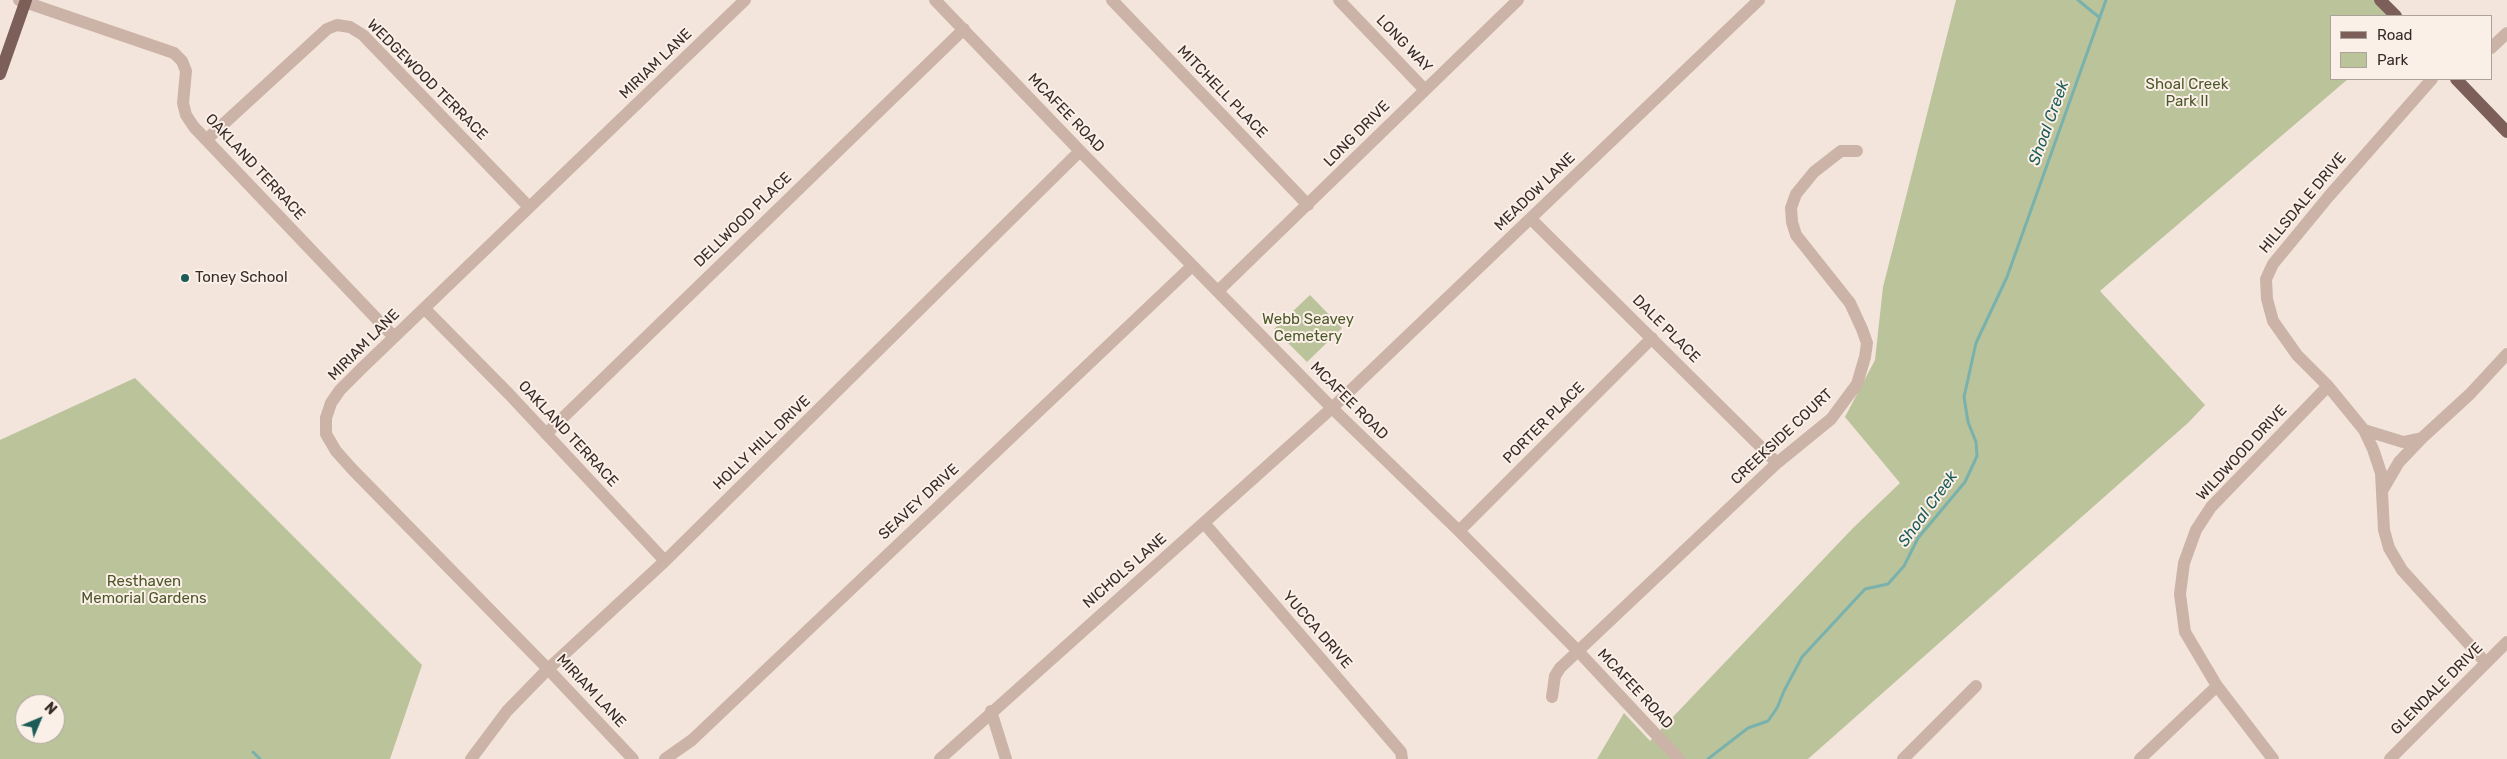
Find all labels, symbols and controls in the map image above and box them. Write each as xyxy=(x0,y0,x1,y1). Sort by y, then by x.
street label: LONG WAY xyxy=(1372,11,1436,77)
legend xyxy=(2330,15,2492,80)
street label: WEDGEWOOD TERRACE xyxy=(363,16,491,144)
street label: MIRIAM LANE xyxy=(616,25,696,103)
text: Road xyxy=(2377,26,2413,44)
street label: MITCHELL PLACE xyxy=(1173,42,1271,142)
text: Park xyxy=(2377,51,2408,69)
street label: MCAFEE ROAD xyxy=(1024,70,1108,156)
park label: Shoal Creek Park II xyxy=(2146,76,2228,111)
water label: Shoal Creek xyxy=(2025,78,2073,168)
street label: LONG DRIVE xyxy=(1320,97,1394,171)
street label: OAKLAND TERRACE xyxy=(201,110,309,224)
street label: MEADOW LANE xyxy=(1491,149,1579,235)
street label: HILLSDALE DRIVE xyxy=(2256,149,2350,257)
street label: DELLWOOD PLACE xyxy=(690,169,796,271)
place label: Toney School xyxy=(195,269,288,287)
marker: Toney School xyxy=(179,272,191,284)
street label: DALE PLACE xyxy=(1628,291,1704,367)
street label: MIRIAM LANE xyxy=(325,306,403,384)
park label: Webb Seavey Cemetery xyxy=(1262,311,1354,346)
street label: MCAFEE ROAD xyxy=(1306,358,1392,444)
street label: OAKLAND TERRACE xyxy=(514,377,622,491)
street label: PORTER PLACE xyxy=(1500,379,1588,467)
street label: CREEKSIDE COURT xyxy=(1727,385,1837,489)
street label: HOLLY HILL DRIVE xyxy=(710,392,814,494)
street label: WILDWOOD DRIVE xyxy=(2193,401,2291,505)
street label: SEAVEY DRIVE xyxy=(875,460,963,544)
water label: Shoal Creek xyxy=(1894,467,1962,551)
street label: NICHOLS LANE xyxy=(1080,530,1170,612)
park label: Resthaven Memorial Gardens xyxy=(81,573,207,608)
street label: YUCCA DRIVE xyxy=(1278,587,1356,673)
street label: GLENDALE DRIVE xyxy=(2387,639,2487,739)
street label: MCAFEE ROAD xyxy=(1593,645,1677,733)
street label: MIRIAM LANE xyxy=(553,651,629,731)
north arrow xyxy=(15,694,65,744)
text: N xyxy=(41,699,60,718)

